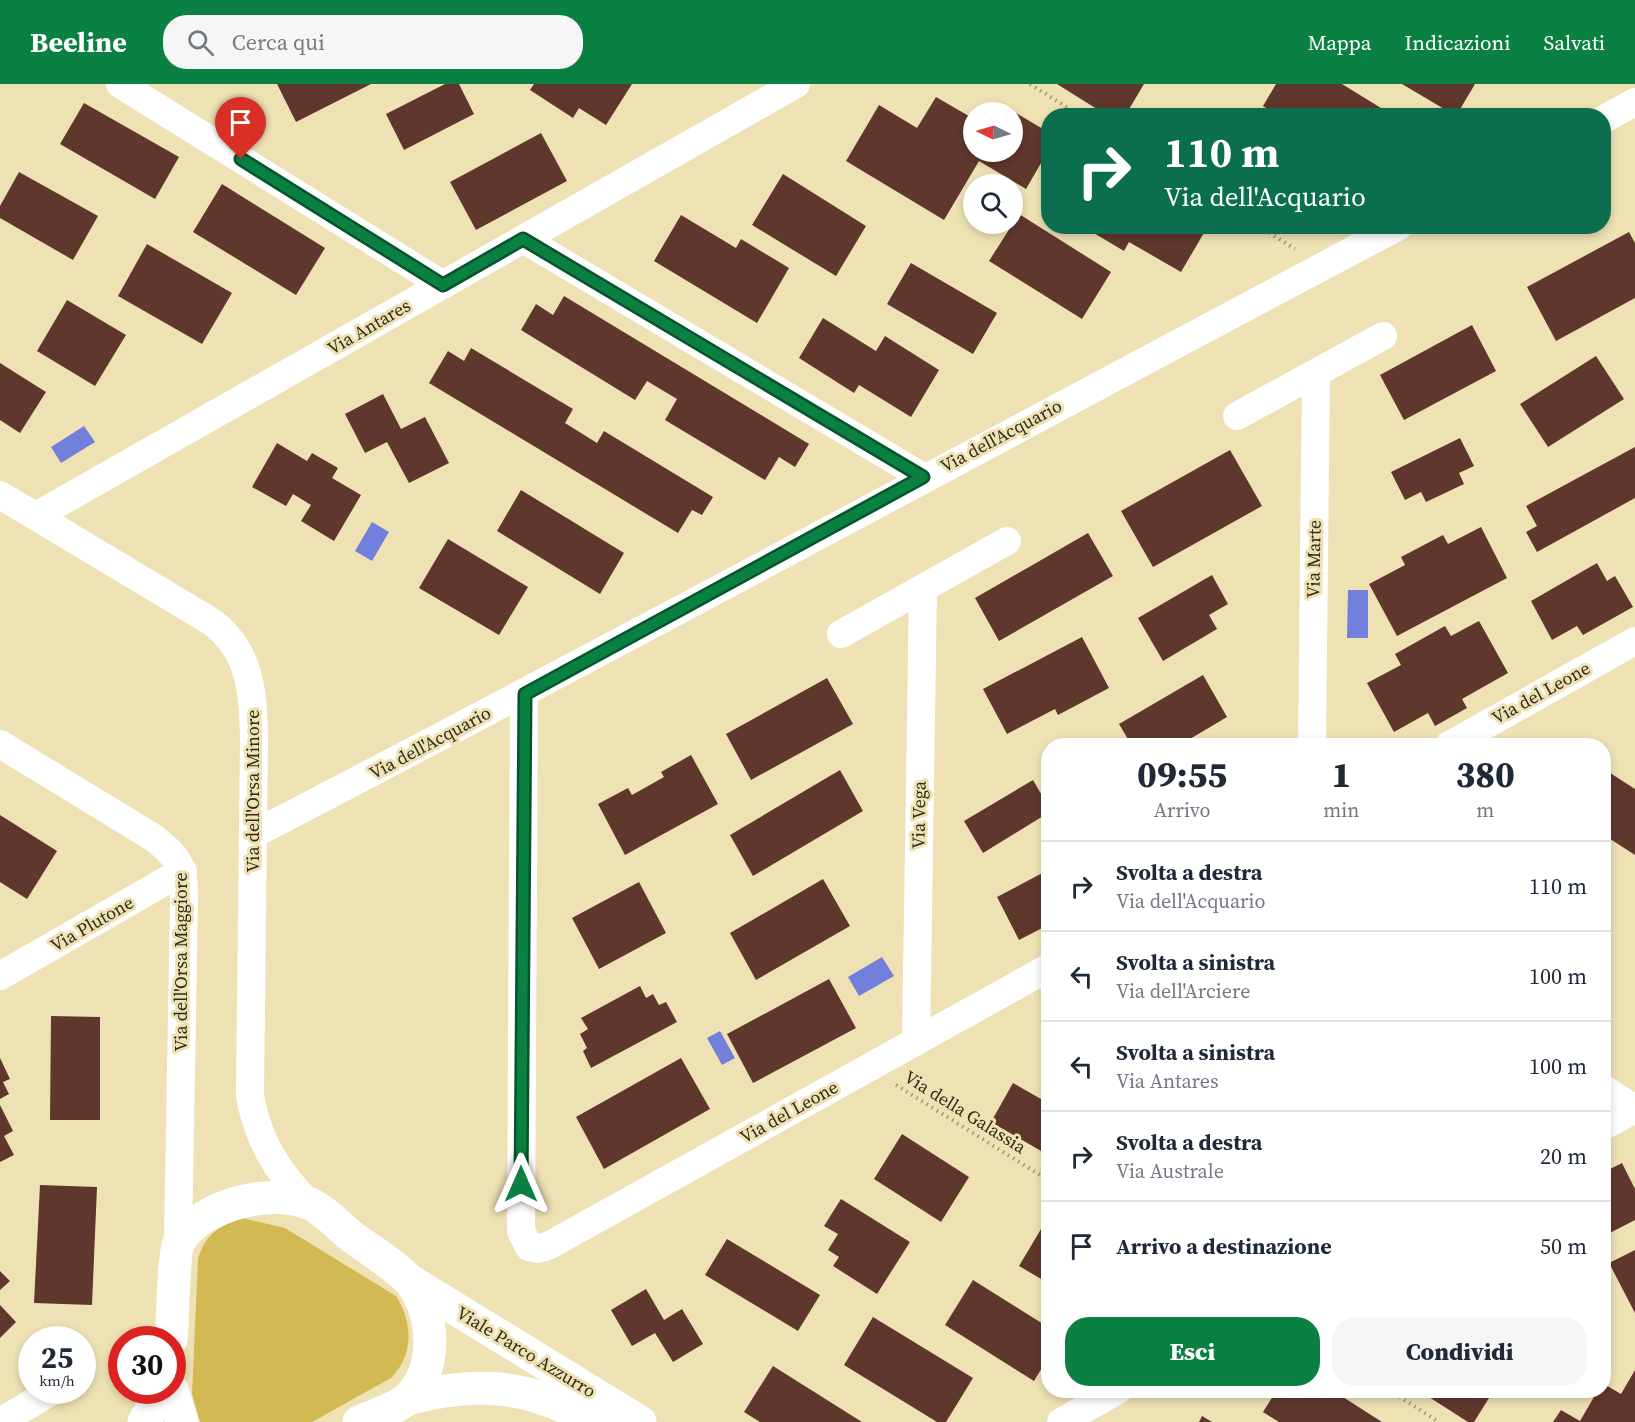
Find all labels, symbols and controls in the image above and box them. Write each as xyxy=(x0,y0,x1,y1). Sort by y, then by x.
search box xyxy=(163,15,583,69)
text: Beeline xyxy=(30,23,127,61)
icon: search xyxy=(184,26,217,59)
text: Cerca qui xyxy=(232,27,325,57)
text: Mappa xyxy=(1308,28,1372,57)
text: Indicazioni xyxy=(1405,28,1510,57)
text: Salvati xyxy=(1543,28,1605,57)
pin xyxy=(215,97,266,159)
north arrow xyxy=(963,102,1023,162)
map controls xyxy=(963,102,1023,234)
icon: arrive xyxy=(224,106,257,139)
text: 110 m xyxy=(1164,123,1279,181)
icon: right xyxy=(1065,132,1143,210)
button: search xyxy=(963,174,1023,234)
text: Via dell'Acquario xyxy=(1164,178,1366,215)
street label: Via Antares xyxy=(322,293,415,361)
street label: Via dell'Acquario xyxy=(936,393,1066,478)
street label: Via Marte xyxy=(1300,520,1327,598)
street label: Via del Leone xyxy=(1487,655,1594,730)
street label: Via dell'Acquario xyxy=(365,700,495,785)
street label: Via dell'Orsa Minore xyxy=(240,710,265,873)
text: 09:55 xyxy=(1137,750,1227,799)
text: 1 xyxy=(1331,750,1351,799)
text: 380 xyxy=(1455,750,1515,799)
street label: Via Vega xyxy=(905,780,932,849)
text: Arrivo xyxy=(1154,796,1210,824)
text: min xyxy=(1323,796,1359,824)
text: m xyxy=(1476,796,1494,824)
text: Svolta a destra xyxy=(1116,857,1262,887)
icon: right xyxy=(1065,870,1098,903)
text: 110 m xyxy=(1529,871,1587,901)
street label: Via dell'Orsa Maggiore xyxy=(168,872,193,1052)
text: Via dell'Acquario xyxy=(1116,887,1265,915)
street label: Via Plutone xyxy=(45,890,138,957)
text: Svolta a sinistra xyxy=(1116,947,1275,977)
icon: left xyxy=(1065,960,1098,993)
text: 100 m xyxy=(1529,961,1587,991)
text: Via dell'Arciere xyxy=(1116,977,1250,1005)
text: Svolta a sinistra xyxy=(1116,1037,1275,1067)
icon: left xyxy=(1065,1050,1098,1083)
text: 100 m xyxy=(1529,1051,1587,1081)
street label: Via della Galassia xyxy=(900,1064,1032,1160)
text: Via Antares xyxy=(1116,1067,1219,1095)
street label: Via del Leone xyxy=(735,1074,842,1149)
text: Svolta a destra xyxy=(1116,1127,1262,1157)
icon: right xyxy=(1065,1140,1098,1173)
text: 20 m xyxy=(1540,1141,1587,1171)
position arrow xyxy=(489,1152,553,1216)
text: Via Australe xyxy=(1116,1157,1224,1185)
icon: arrive xyxy=(1065,1230,1098,1263)
text: Arrivo a destinazione xyxy=(1116,1231,1332,1261)
text: 50 m xyxy=(1540,1231,1587,1261)
street label: Viale Parco Azzurro xyxy=(452,1300,601,1403)
button: Esci xyxy=(1065,1317,1320,1386)
button: Condividi xyxy=(1332,1317,1587,1386)
speed limit sign: 30 xyxy=(108,1326,186,1404)
text: 25 xyxy=(41,1337,73,1378)
text: km/h xyxy=(39,1370,75,1391)

